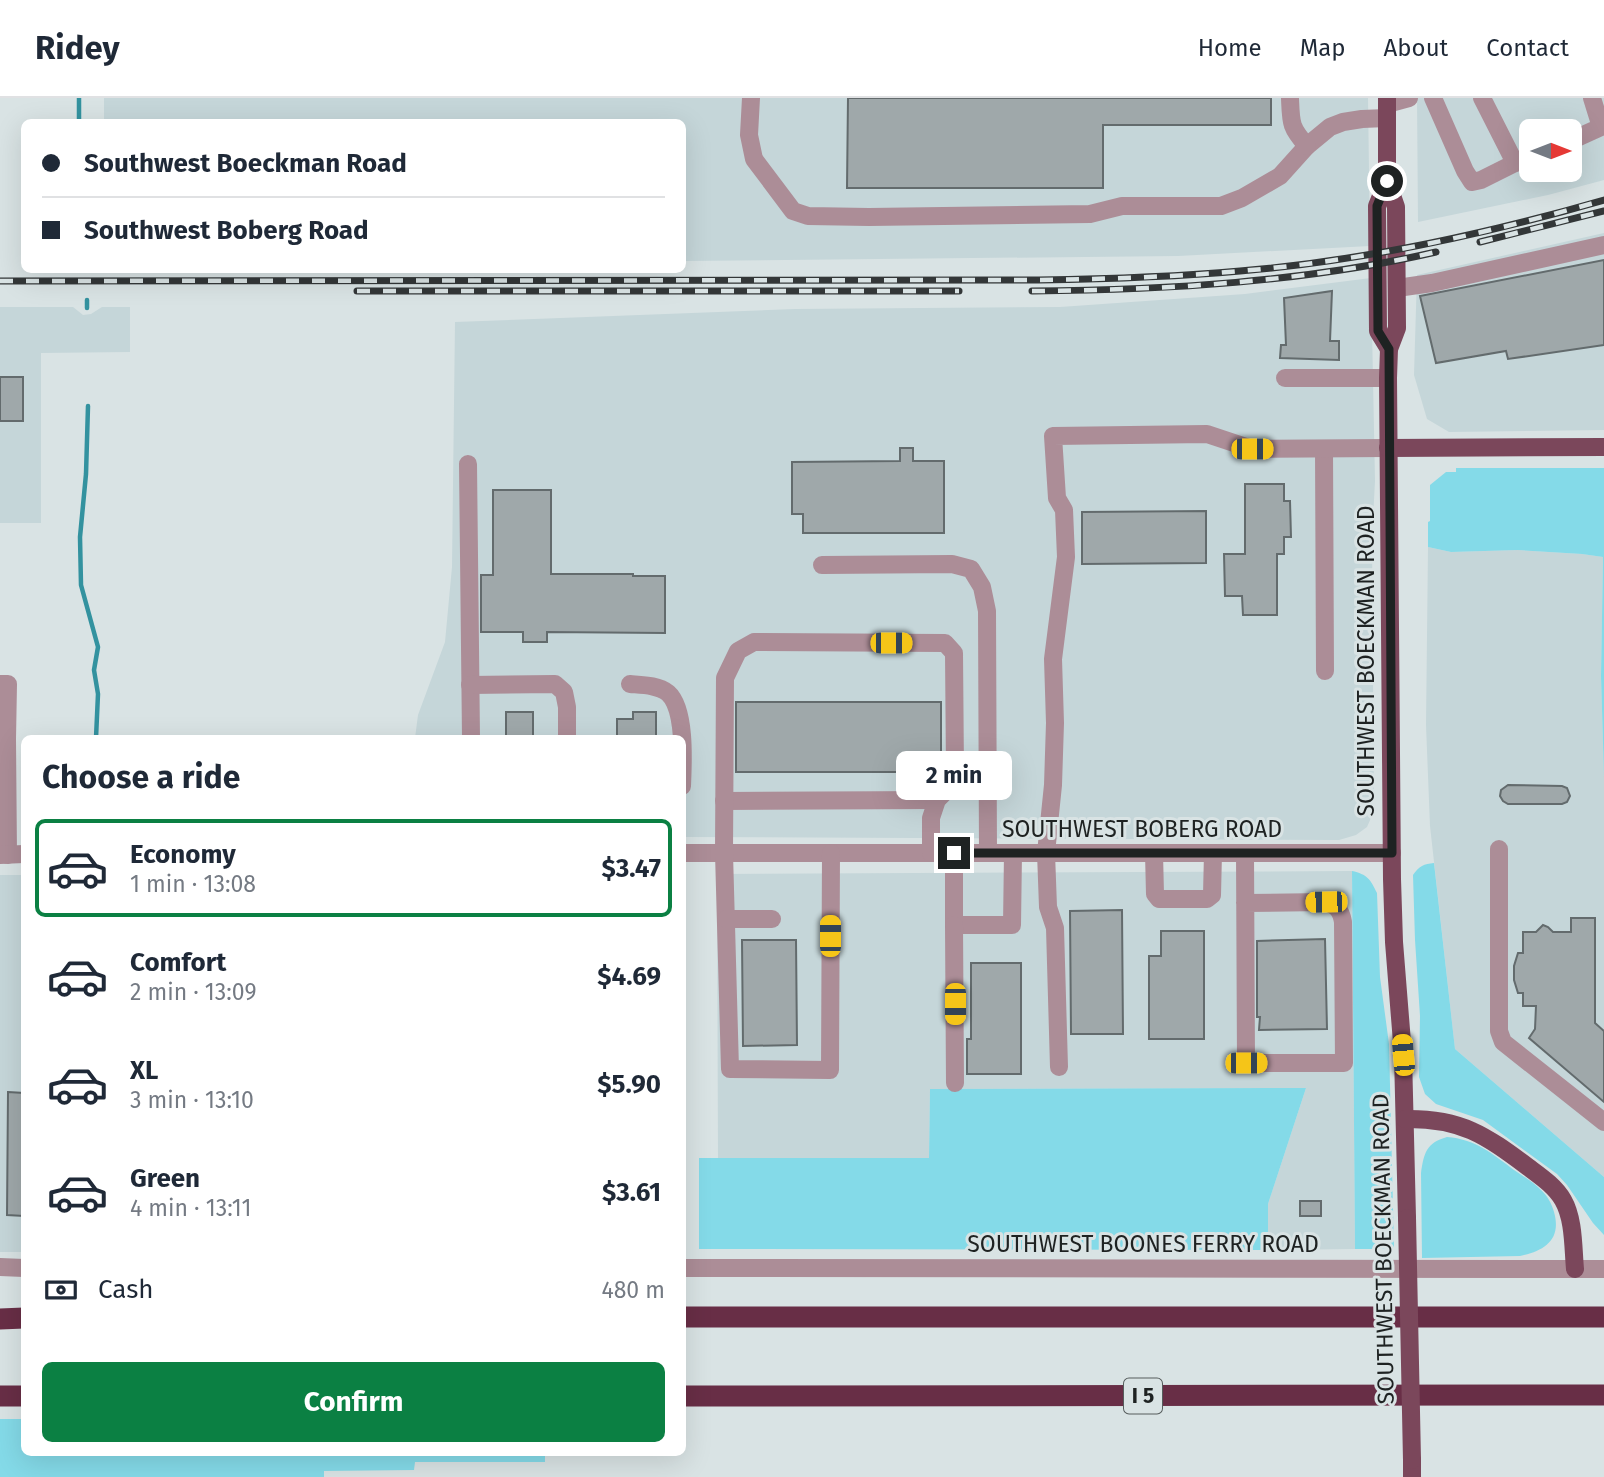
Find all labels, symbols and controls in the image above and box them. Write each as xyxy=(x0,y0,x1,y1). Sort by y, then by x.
text: Ridey xyxy=(35,28,120,68)
text: Home xyxy=(1198,34,1262,62)
text: Map xyxy=(1300,34,1346,62)
text: About xyxy=(1384,34,1448,62)
text: Contact xyxy=(1486,34,1569,62)
north arrow xyxy=(1519,119,1582,182)
map controls xyxy=(1519,119,1582,182)
text: Southwest Boeckman Road xyxy=(84,148,407,179)
route start xyxy=(1371,165,1403,197)
text: Southwest Boberg Road xyxy=(84,215,369,246)
car xyxy=(1232,439,1274,460)
street label: SOUTHWEST BOECKMAN ROAD xyxy=(1352,506,1380,816)
car xyxy=(871,633,913,654)
callout: 2 min xyxy=(896,752,1012,800)
text: Choose a ride xyxy=(42,758,240,796)
text: 2 min xyxy=(926,761,982,789)
street label: SOUTHWEST BOBERG ROAD xyxy=(1002,815,1282,843)
icon: car xyxy=(46,837,109,900)
route end xyxy=(938,837,970,869)
text: Economy xyxy=(130,839,236,870)
text: $3.47 xyxy=(601,853,661,884)
text: 1 min · 13:08 xyxy=(130,870,256,898)
car xyxy=(1305,891,1348,913)
car xyxy=(820,915,841,957)
icon: car xyxy=(46,945,109,1008)
text: Comfort xyxy=(130,947,226,978)
text: $4.69 xyxy=(597,961,661,992)
text: 2 min · 13:09 xyxy=(130,978,257,1006)
car xyxy=(945,983,966,1025)
car xyxy=(1391,1033,1416,1077)
icon: car xyxy=(46,1053,109,1116)
car xyxy=(1226,1053,1268,1074)
text: XL xyxy=(130,1055,158,1086)
text: $5.90 xyxy=(597,1069,661,1100)
text: 3 min · 13:10 xyxy=(130,1086,254,1114)
street label: SOUTHWEST BOECKMAN ROAD xyxy=(1366,1093,1400,1405)
icon: car xyxy=(46,1161,109,1224)
text: Green xyxy=(130,1163,200,1194)
text: $3.61 xyxy=(602,1177,661,1208)
text: 4 min · 13:11 xyxy=(130,1194,251,1222)
street label: SOUTHWEST BOONES FERRY ROAD xyxy=(967,1230,1319,1258)
icon: cash xyxy=(42,1271,80,1309)
text: Cash xyxy=(98,1274,154,1305)
text: 480 m xyxy=(601,1276,665,1304)
button: Confirm xyxy=(42,1362,665,1442)
road number: I 5 xyxy=(1124,1378,1162,1414)

